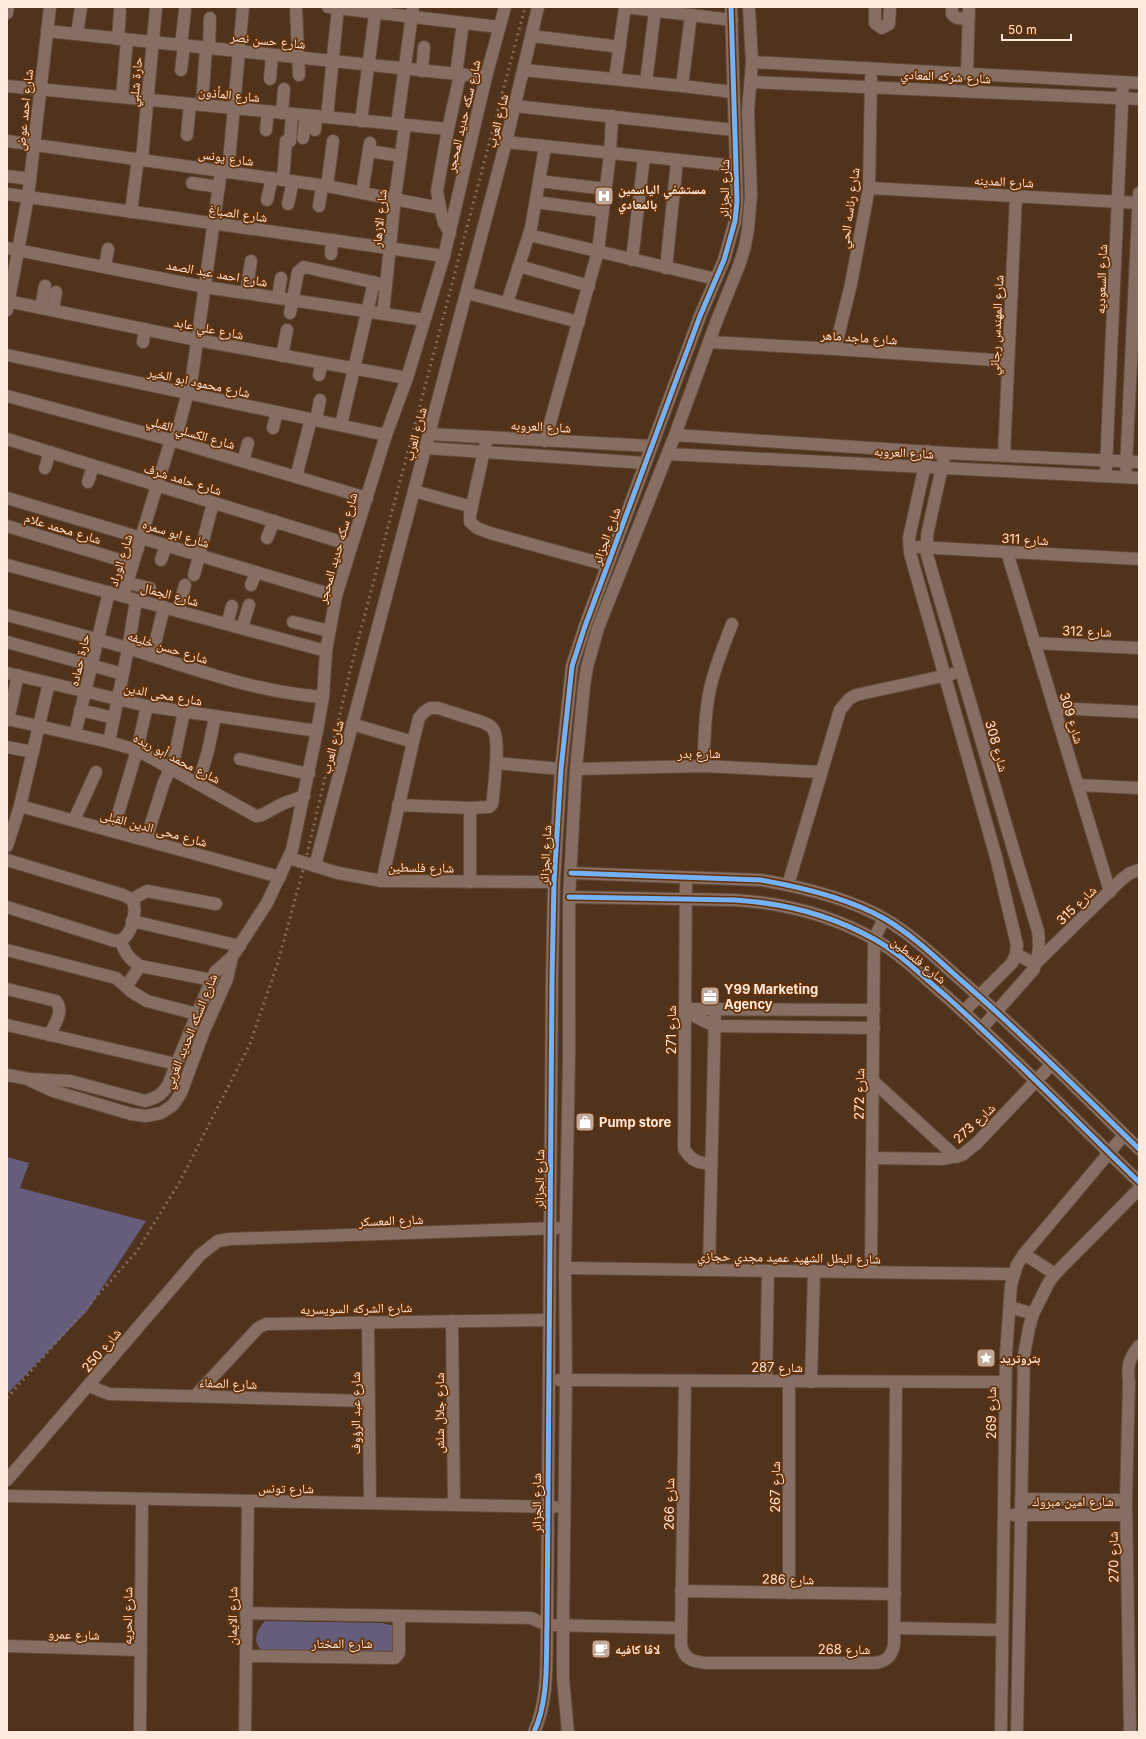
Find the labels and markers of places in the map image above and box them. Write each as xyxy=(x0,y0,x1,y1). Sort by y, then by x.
place label: مستشفي الياسمين بالمعادي xyxy=(618,181,706,215)
hospital icon: مستشفي الياسمين بالمعادي xyxy=(593,185,615,207)
place label: Y99 Marketing Agency xyxy=(724,981,818,1012)
office icon: Y99 Marketing Agency xyxy=(699,985,721,1007)
shop icon: Pump store xyxy=(574,1111,596,1133)
place label: Pump store xyxy=(599,1114,672,1130)
place icon: بتروتريد xyxy=(975,1347,997,1369)
place label: بتروتريد xyxy=(1000,1350,1041,1366)
cafe icon: لاڤا كافيه xyxy=(590,1638,612,1660)
place label: لاڤا كافيه xyxy=(615,1641,660,1657)

